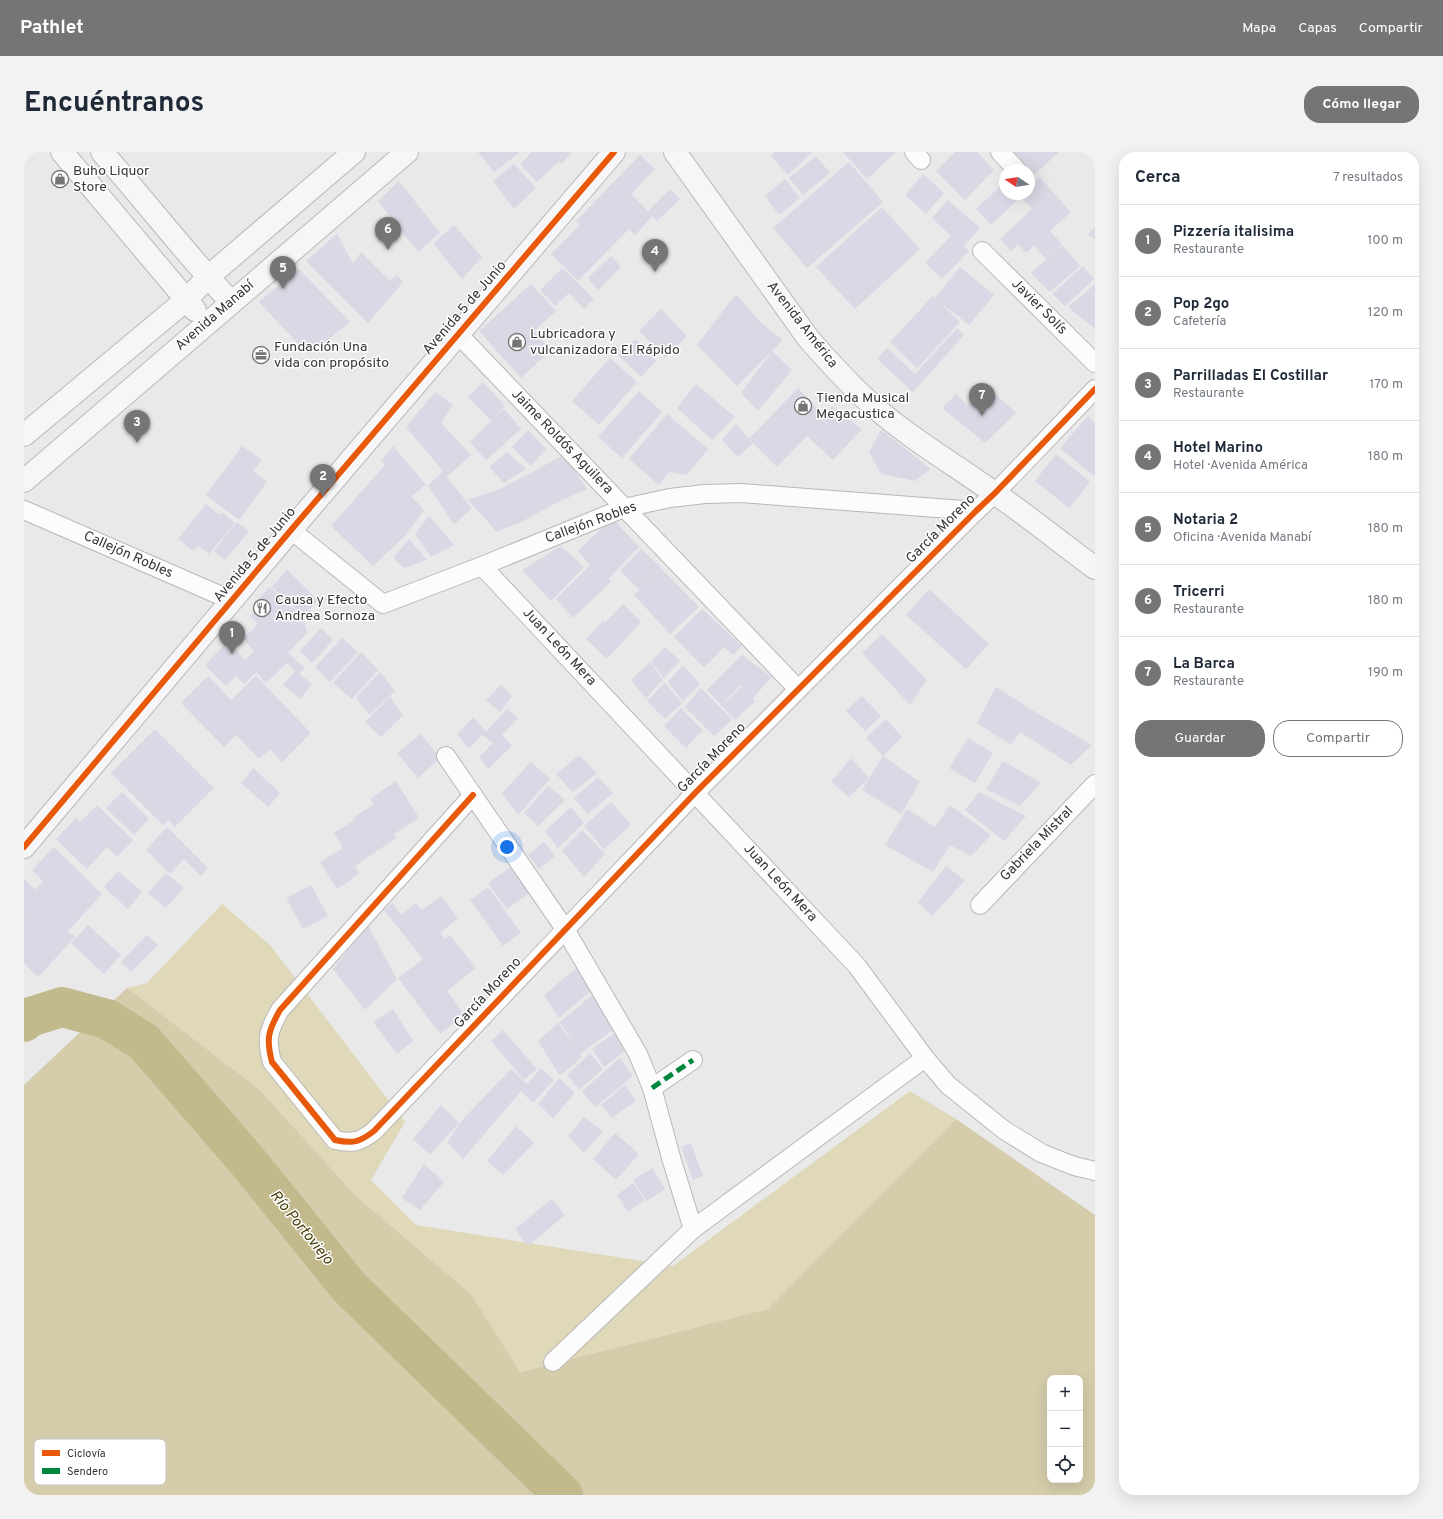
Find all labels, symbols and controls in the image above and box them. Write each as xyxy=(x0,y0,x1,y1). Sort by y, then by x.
text: Pathlet xyxy=(20,16,84,40)
text: Mapa xyxy=(1242,20,1276,37)
text: Capas xyxy=(1298,20,1337,37)
text: Compartir xyxy=(1359,20,1423,37)
text: Encuéntranos xyxy=(24,86,204,122)
button: Cómo llegar xyxy=(1304,86,1419,123)
place label: Buho Liquor Store xyxy=(73,163,150,196)
north arrow xyxy=(999,164,1035,200)
text: Cerca xyxy=(1135,167,1181,189)
shop icon: Buho Liquor Store xyxy=(50,169,70,189)
text: 7 resultados xyxy=(1333,170,1403,186)
pin: 6 xyxy=(375,217,401,250)
text: Pizzería italisima xyxy=(1173,223,1294,242)
text: 1 xyxy=(1145,233,1151,249)
text: 100 m xyxy=(1367,233,1403,249)
pin: 4 xyxy=(642,239,668,272)
text: Restaurante xyxy=(1173,242,1244,258)
pin: 5 xyxy=(270,256,296,289)
street label: Avenida 5 de Junio xyxy=(420,257,511,359)
street label: Avenida Manabí xyxy=(172,276,259,355)
street label: Javier Solís xyxy=(1008,276,1070,338)
street label: Avenida América xyxy=(763,278,841,372)
text: Pop 2go xyxy=(1173,295,1229,314)
text: 2 xyxy=(1144,305,1152,321)
text: 120 m xyxy=(1368,305,1403,321)
text: Cafetería xyxy=(1173,314,1226,330)
place label: Lubricadora y vulcanizadora El Rápido xyxy=(530,326,680,359)
shop icon: Lubricadora y vulcanizadora El Rápido xyxy=(507,332,527,352)
place label: Fundación Una vida con propósito xyxy=(274,339,389,372)
office icon: Fundación Una vida con propósito xyxy=(251,345,271,365)
text: Parrilladas El Costillar xyxy=(1173,367,1328,386)
text: 3 xyxy=(1144,377,1152,393)
text: 170 m xyxy=(1369,377,1403,393)
pin: 7 xyxy=(969,383,995,416)
street label: Jaime Roldós Aguilera xyxy=(507,386,617,498)
text: Restaurante xyxy=(1173,386,1244,402)
place label: Tienda Musical Megacustica xyxy=(816,390,909,423)
shop icon: Tienda Musical Megacustica xyxy=(793,396,813,416)
pin: 3 xyxy=(124,410,150,443)
text: Hotel Marino xyxy=(1173,439,1263,458)
text: 4 xyxy=(1144,449,1152,465)
text: 180 m xyxy=(1368,449,1403,465)
text: Hotel · Avenida América xyxy=(1173,458,1308,474)
pin: 2 xyxy=(310,464,336,497)
street label: García Moreno xyxy=(903,491,979,567)
street label: Callejón Robles xyxy=(543,499,639,547)
street label: Avenida 5 de Junio xyxy=(210,504,300,606)
text: Notaria 2 xyxy=(1173,511,1238,530)
text: 5 xyxy=(1144,521,1152,537)
text: 180 m xyxy=(1368,521,1403,537)
street label: Callejón Robles xyxy=(81,528,175,582)
text: Oficina · Avenida Manabí xyxy=(1173,530,1311,546)
text: Tricerri xyxy=(1173,583,1224,602)
place label: Causa y Efecto Andrea Sornoza xyxy=(275,592,375,625)
text: 6 xyxy=(1144,593,1152,609)
text: 180 m xyxy=(1368,593,1403,609)
restaurant icon: Causa y Efecto Andrea Sornoza xyxy=(252,598,272,618)
text: Restaurante xyxy=(1173,602,1244,618)
street label: Juan León Mera xyxy=(519,604,599,690)
pin: 1 xyxy=(219,621,245,654)
text: La Barca xyxy=(1173,655,1235,674)
text: 7 xyxy=(1145,665,1151,681)
text: 190 m xyxy=(1368,665,1403,681)
text: Restaurante xyxy=(1173,674,1244,690)
street label: García Moreno xyxy=(674,719,750,797)
button: Guardar xyxy=(1135,720,1265,757)
button: Compartir xyxy=(1273,720,1403,757)
street label: Gabriela Mistral xyxy=(997,803,1077,885)
your location xyxy=(497,837,517,857)
street label: Juan León Mera xyxy=(740,840,820,926)
street label: García Moreno xyxy=(451,954,525,1032)
water label: Río Portoviejo xyxy=(265,1187,337,1269)
map controls xyxy=(1047,1375,1083,1483)
button: + xyxy=(1047,1375,1083,1411)
button: − xyxy=(1047,1411,1083,1447)
legend xyxy=(34,1439,166,1485)
text: Ciclovía xyxy=(67,1447,106,1461)
button: locate xyxy=(1047,1447,1083,1483)
text: Sendero xyxy=(67,1465,108,1479)

